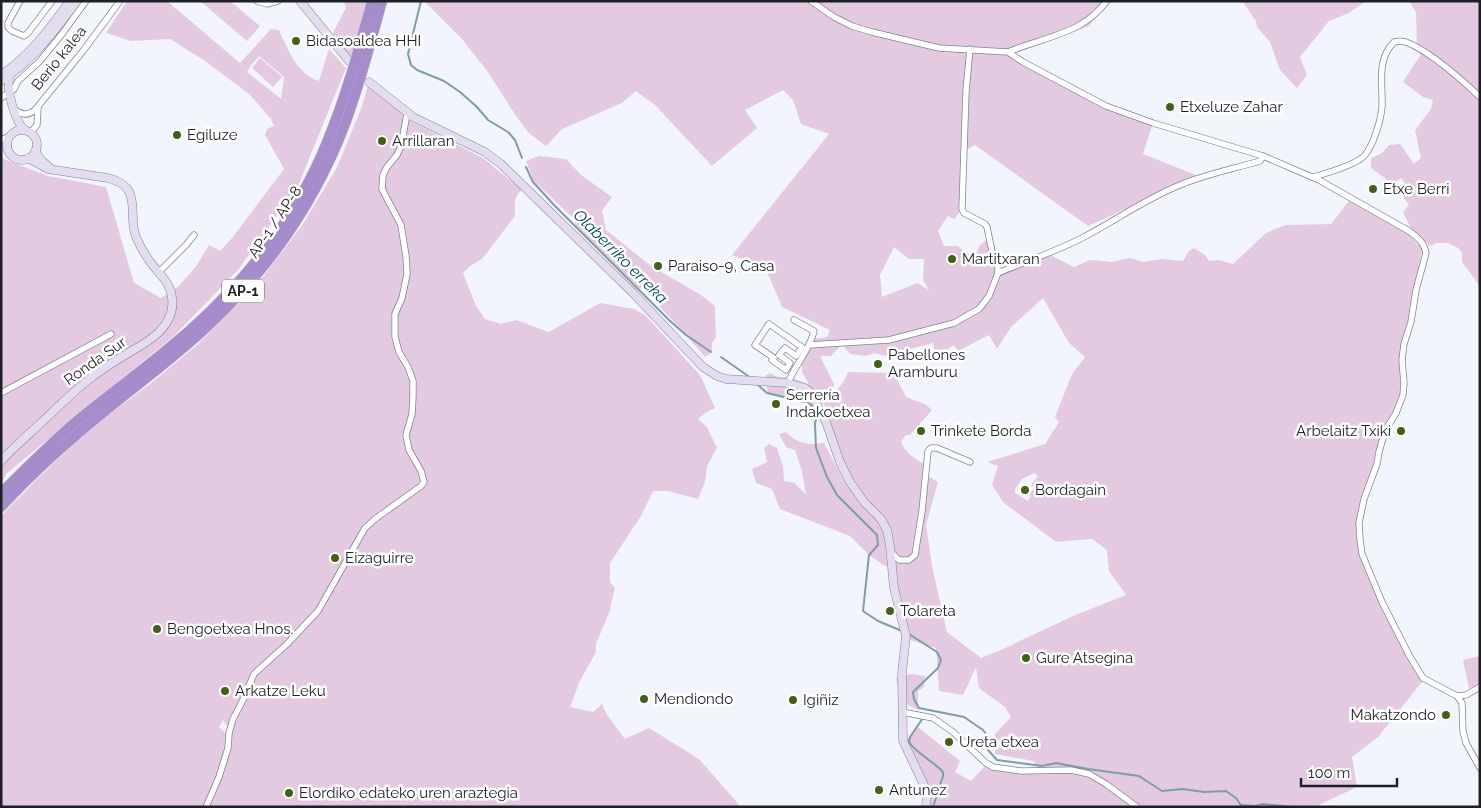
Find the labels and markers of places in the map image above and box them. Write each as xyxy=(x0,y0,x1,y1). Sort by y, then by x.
place label: Bidasoaldea HHI xyxy=(306,32,421,50)
marker: Bidasoaldea HHI xyxy=(290,35,302,47)
place label: Etxeluze Zahar xyxy=(1180,98,1283,116)
marker: Etxeluze Zahar xyxy=(1164,101,1176,113)
place label: Egiluze xyxy=(187,126,238,144)
marker: Egiluze xyxy=(171,129,183,141)
place label: Arrillaran xyxy=(392,132,454,150)
marker: Arrillaran xyxy=(376,135,388,147)
place label: Etxe Berri xyxy=(1383,180,1449,198)
marker: Etxe Berri xyxy=(1367,183,1379,195)
place label: Martitxaran xyxy=(962,250,1040,268)
marker: Martitxaran xyxy=(946,253,958,265)
place label: Paraiso-9, Casa xyxy=(668,257,774,275)
marker: Paraiso-9, Casa xyxy=(652,260,664,272)
place label: Pabellones Aramburu xyxy=(888,346,965,381)
marker: Pabellones Aramburu xyxy=(872,358,884,370)
place label: Serrería Indakoetxea xyxy=(786,386,870,421)
marker: Serrería Indakoetxea xyxy=(770,398,782,410)
place label: Trinkete Borda xyxy=(931,422,1031,440)
place label: Arbelaitz Txiki xyxy=(1296,422,1391,440)
marker: Trinkete Borda xyxy=(915,425,927,437)
marker: Arbelaitz Txiki xyxy=(1395,425,1407,437)
place label: Bordagain xyxy=(1035,481,1106,499)
marker: Bordagain xyxy=(1019,484,1031,496)
place label: Eizaguirre xyxy=(345,549,414,567)
marker: Eizaguirre xyxy=(329,552,341,564)
place label: Tolareta xyxy=(900,602,956,620)
marker: Tolareta xyxy=(884,605,896,617)
place label: Bengoetxea Hnos. xyxy=(167,620,293,638)
marker: Bengoetxea Hnos. xyxy=(151,623,163,635)
place label: Gure Atsegina xyxy=(1036,649,1133,667)
marker: Gure Atsegina xyxy=(1020,652,1032,664)
place label: Arkatze Leku xyxy=(235,682,326,700)
marker: Arkatze Leku xyxy=(219,685,231,697)
place label: Mendiondo xyxy=(654,690,733,708)
place label: Igiñiz xyxy=(803,691,839,709)
marker: Mendiondo xyxy=(638,693,650,705)
marker: Igiñiz xyxy=(787,694,799,706)
place label: Makatzondo xyxy=(1351,706,1436,724)
marker: Makatzondo xyxy=(1440,709,1452,721)
place label: Ureta etxea xyxy=(959,733,1039,751)
marker: Ureta etxea xyxy=(943,736,955,748)
place label: Antunez xyxy=(889,781,947,799)
place label: Elordiko edateko uren araztegia xyxy=(299,784,518,802)
marker: Antunez xyxy=(873,784,885,796)
marker: Elordiko edateko uren araztegia xyxy=(283,787,295,799)

